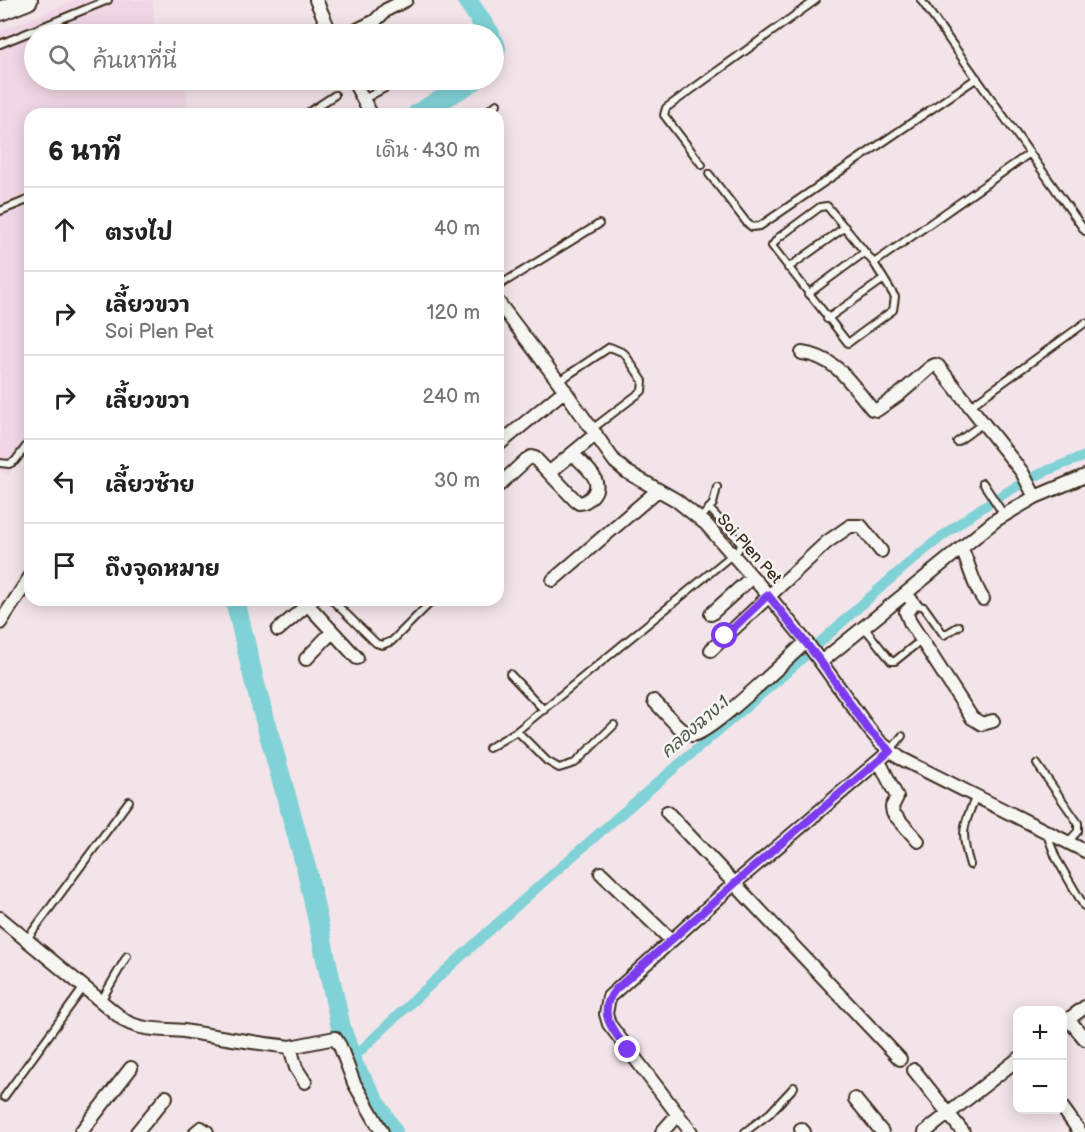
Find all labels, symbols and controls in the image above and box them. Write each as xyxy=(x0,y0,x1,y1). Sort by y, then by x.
search box xyxy=(24,24,504,90)
icon: search xyxy=(45,41,78,74)
text: ค้นหาที่นี่ xyxy=(93,48,177,75)
text: 6 นาที xyxy=(48,137,121,168)
text: เดิน · 430 m xyxy=(375,139,480,163)
icon: ahead xyxy=(48,213,81,246)
text: 40 m xyxy=(434,217,480,241)
text: ตรงไป xyxy=(105,220,173,247)
text: เลี้ยวขวา xyxy=(105,292,189,319)
icon: right xyxy=(48,297,81,330)
text: 120 m xyxy=(427,301,480,325)
text: Soi Plen Pet xyxy=(105,320,214,344)
icon: right xyxy=(48,381,81,414)
text: 240 m xyxy=(423,385,480,409)
text: เลี้ยวขวา xyxy=(105,388,189,415)
icon: left xyxy=(48,465,81,498)
text: 30 m xyxy=(434,469,480,493)
text: เลี้ยวซ้าย xyxy=(105,472,195,499)
street label: Soi Plen Pet xyxy=(713,510,785,588)
icon: arrive xyxy=(48,549,81,582)
text: ถึงจุดหมาย xyxy=(105,556,220,583)
route start xyxy=(711,622,737,648)
water label: คลองฉาง 1 xyxy=(657,692,734,762)
map controls xyxy=(1013,1006,1067,1114)
button: + xyxy=(1013,1006,1067,1060)
route end xyxy=(614,1036,640,1062)
button: − xyxy=(1013,1060,1067,1114)

